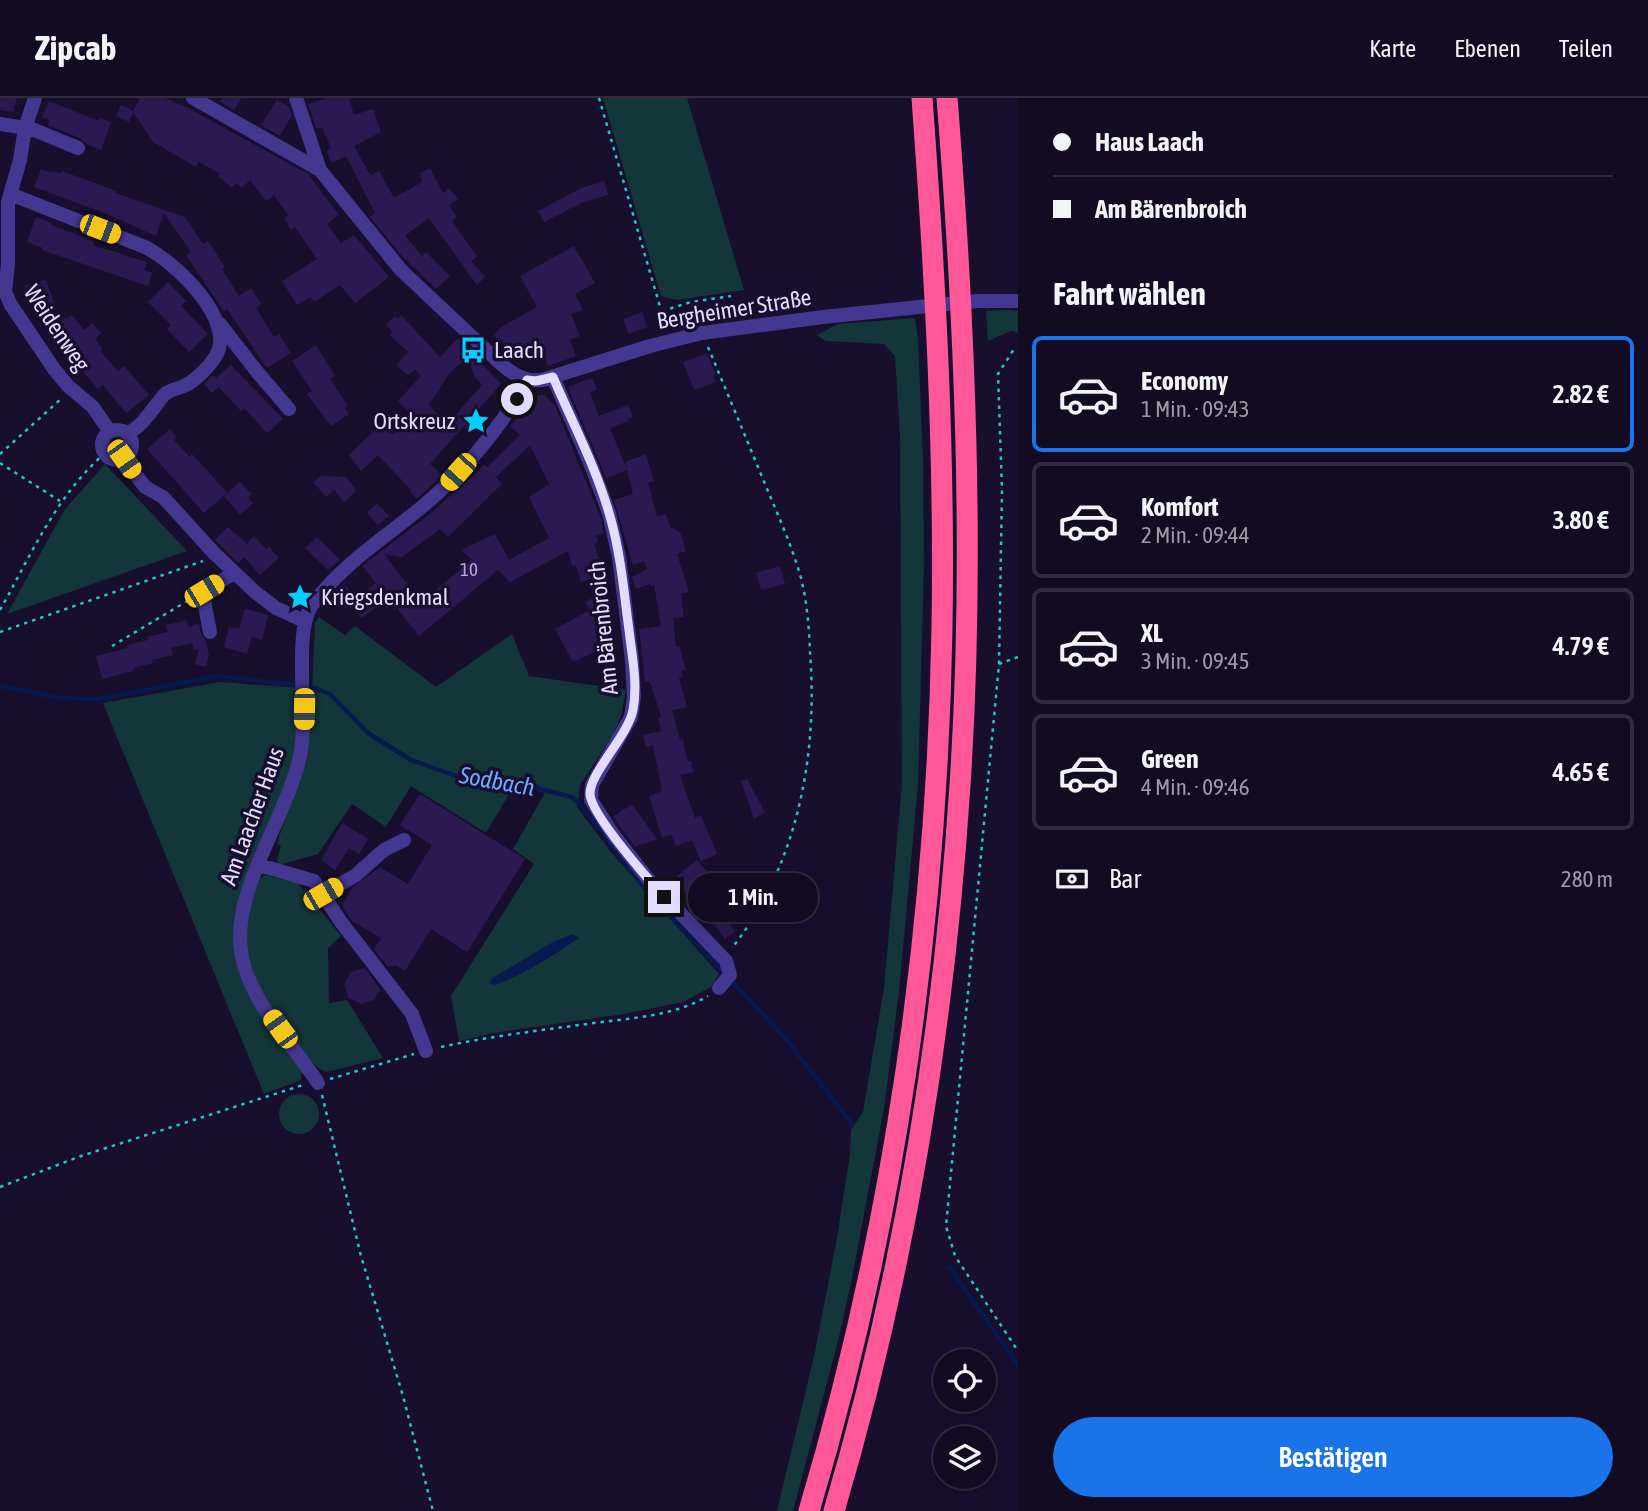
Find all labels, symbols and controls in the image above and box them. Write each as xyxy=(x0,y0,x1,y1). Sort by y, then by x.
text: Zipcab xyxy=(35,29,116,67)
text: Karte xyxy=(1369,35,1416,62)
text: Ebenen xyxy=(1454,35,1521,62)
text: Teilen xyxy=(1559,35,1613,62)
text: Haus Laach xyxy=(1095,127,1204,157)
text: Am Bärenbroich xyxy=(1095,194,1247,224)
car xyxy=(77,212,124,246)
text: Fahrt wählen xyxy=(1053,275,1206,312)
street label: Weidenweg xyxy=(19,280,95,376)
street label: Bergheimer Straße xyxy=(655,284,813,334)
bus stop icon: Laach xyxy=(458,335,488,365)
place label: Laach xyxy=(494,337,544,363)
icon: car xyxy=(1057,363,1120,426)
text: Economy xyxy=(1141,366,1228,396)
text: 2.82 € xyxy=(1552,379,1609,409)
route start xyxy=(501,383,533,415)
text: 1 Min. · 09:43 xyxy=(1141,396,1249,422)
place icon: Ortskreuz xyxy=(461,406,491,436)
place label: Ortskreuz xyxy=(374,408,455,434)
car xyxy=(104,436,145,482)
car xyxy=(437,449,480,495)
icon: car xyxy=(1057,489,1120,552)
text: Komfort xyxy=(1141,492,1218,522)
text: 3.80 € xyxy=(1552,505,1609,535)
text: 2 Min. · 09:44 xyxy=(1141,522,1249,548)
house number: 10 xyxy=(460,558,478,580)
street label: Am Bärenbroich xyxy=(583,560,623,696)
car xyxy=(181,571,228,611)
place icon: Kriegsdenkmal xyxy=(285,582,315,612)
place label: Kriegsdenkmal xyxy=(321,584,449,610)
icon: car xyxy=(1057,615,1120,678)
text: XL xyxy=(1141,618,1163,648)
text: 4.79 € xyxy=(1552,631,1609,661)
text: 3 Min. · 09:45 xyxy=(1141,648,1249,674)
car xyxy=(294,688,315,730)
icon: car xyxy=(1057,741,1120,804)
street label: Am Laacher Haus xyxy=(215,744,289,888)
text: Green xyxy=(1141,744,1199,774)
text: 4.65 € xyxy=(1552,757,1609,787)
water label: Sodbach xyxy=(456,761,537,801)
text: 4 Min. · 09:46 xyxy=(1141,774,1249,800)
icon: cash xyxy=(1053,860,1091,898)
text: Bar xyxy=(1109,864,1141,894)
text: 280 m xyxy=(1561,866,1613,892)
callout: 1 Min. xyxy=(688,872,818,922)
car xyxy=(300,874,347,914)
route end xyxy=(648,881,680,913)
text: 1 Min. xyxy=(728,884,778,910)
car xyxy=(260,1006,301,1052)
map controls xyxy=(933,1349,996,1489)
button: locate xyxy=(933,1349,996,1412)
button: Bestätigen xyxy=(1053,1417,1613,1497)
button: layers xyxy=(933,1426,996,1489)

